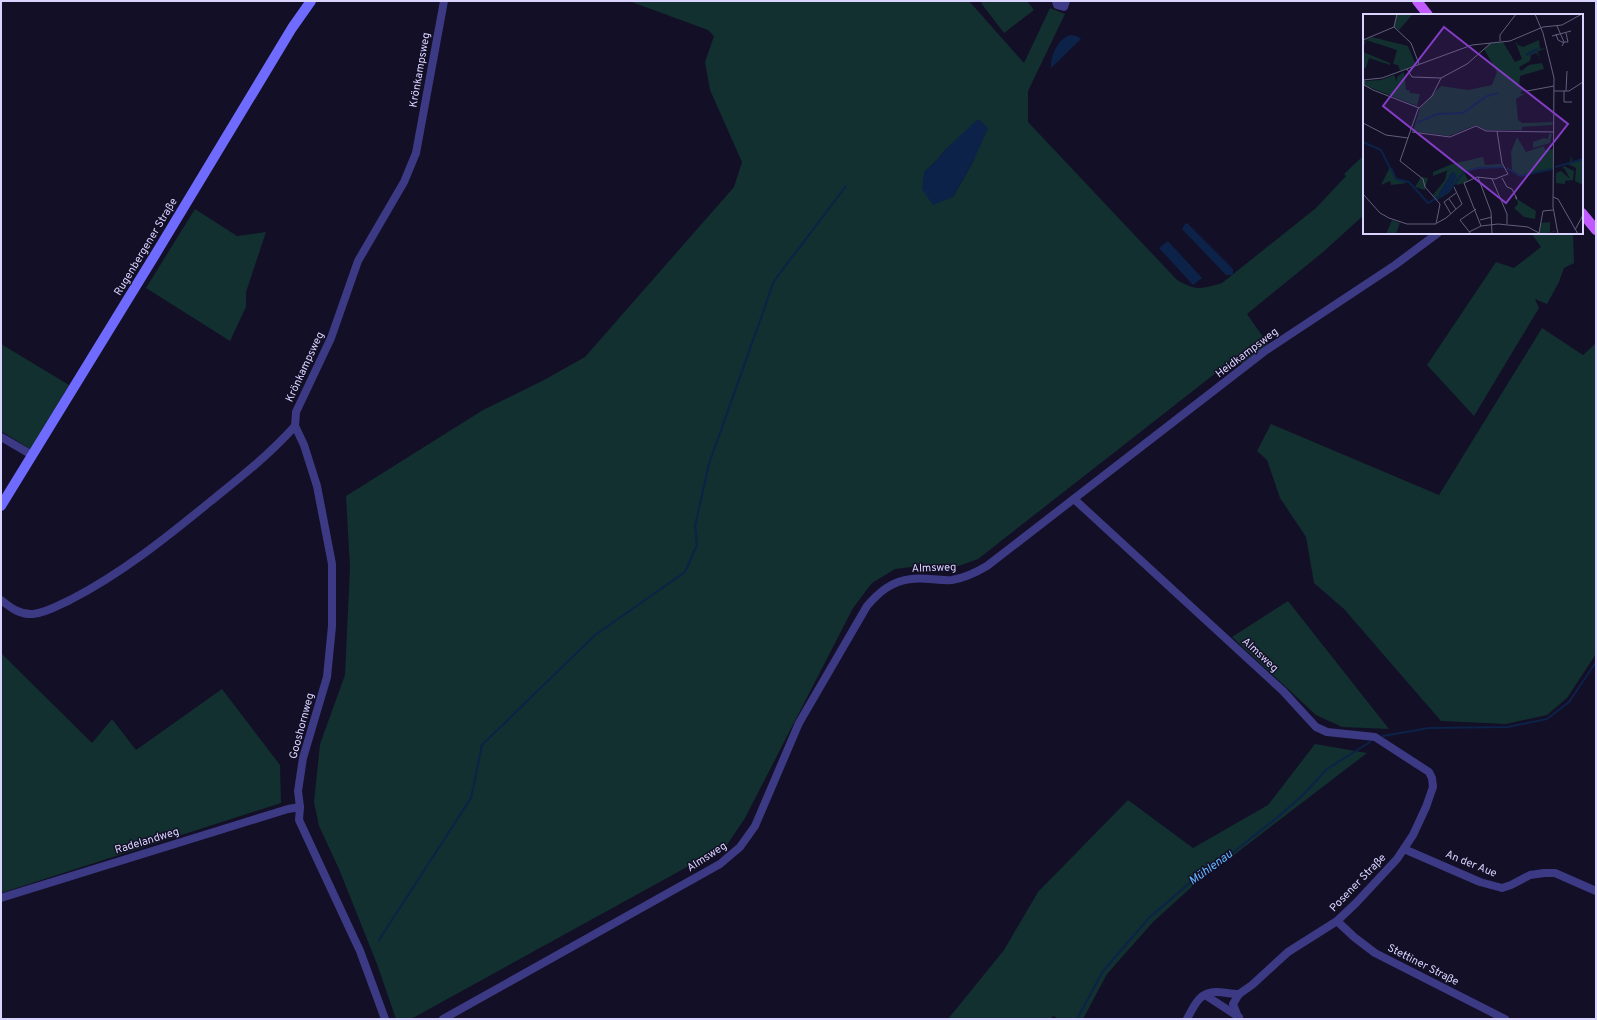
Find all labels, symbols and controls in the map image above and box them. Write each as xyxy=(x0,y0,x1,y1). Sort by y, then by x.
inset map xyxy=(1363,14,1583,234)
street label: Krönkampsweg xyxy=(406,31,434,109)
street label: Rugenbergener Straße xyxy=(111,196,181,298)
street label: Heidkampsweg xyxy=(1213,325,1281,381)
street label: Krönkampsweg xyxy=(283,330,327,404)
street label: Almsweg xyxy=(911,560,957,576)
street label: Almsweg xyxy=(1239,635,1281,675)
street label: Gooshornweg xyxy=(286,691,318,761)
street label: Radelandweg xyxy=(113,825,181,857)
street label: Almsweg xyxy=(684,839,730,875)
water label: Mühlenau xyxy=(1186,846,1237,889)
street label: An der Aue xyxy=(1443,847,1499,881)
street label: Posener Straße xyxy=(1327,851,1389,915)
street label: Stettiner Straße xyxy=(1385,941,1461,989)

